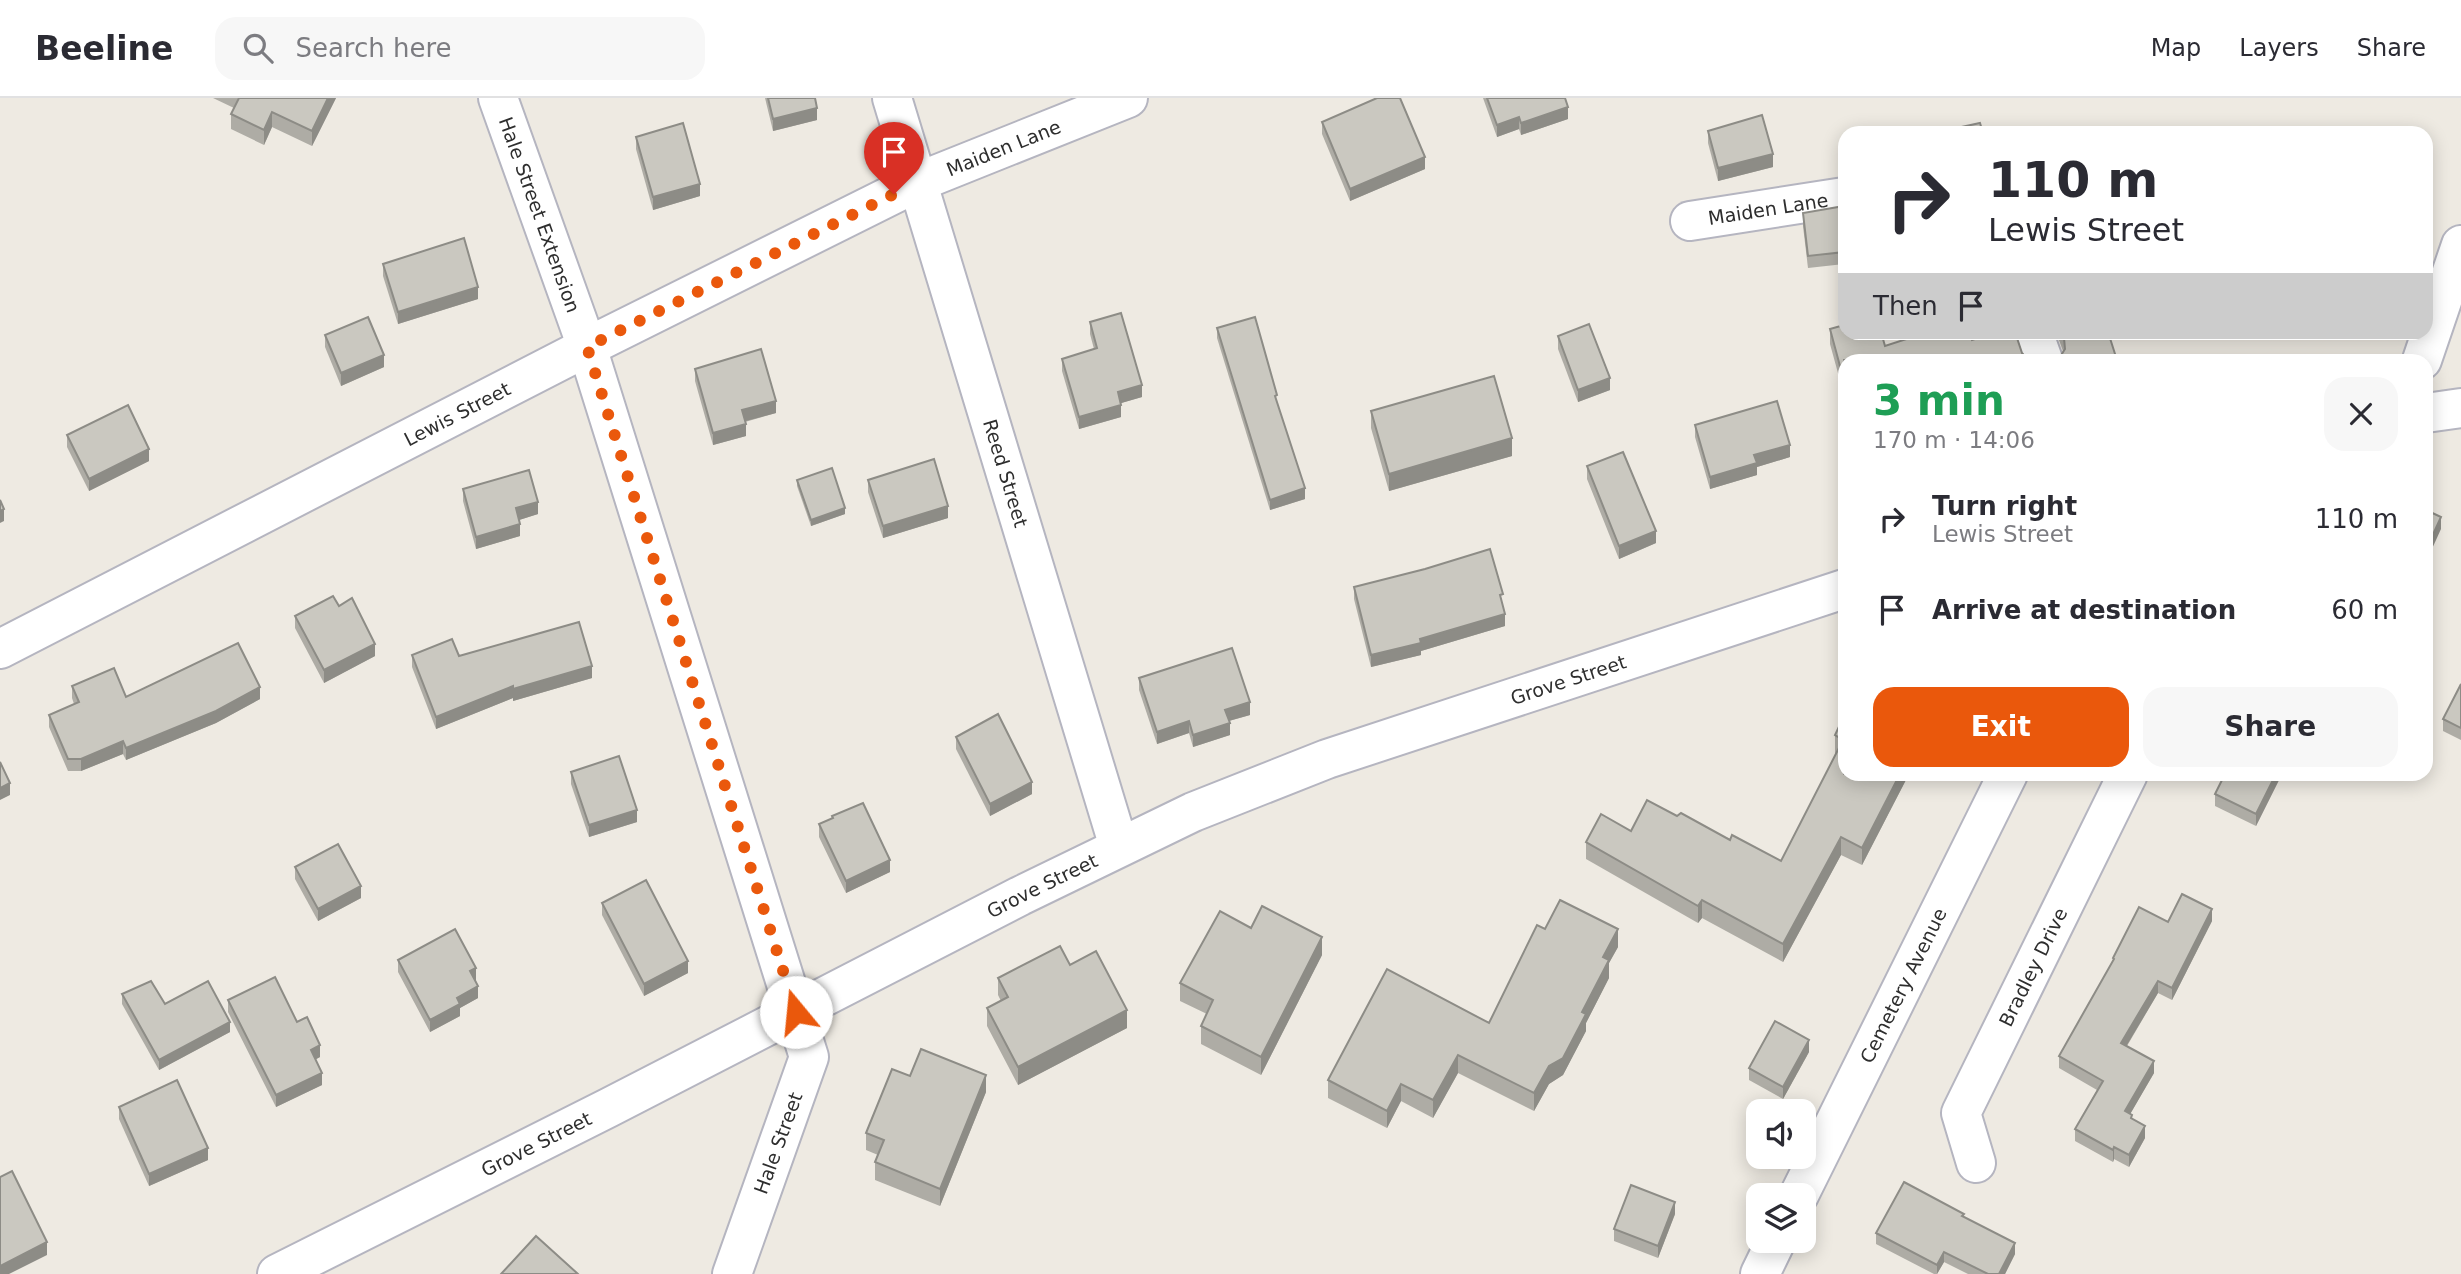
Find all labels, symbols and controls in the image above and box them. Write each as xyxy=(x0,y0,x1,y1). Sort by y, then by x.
search box xyxy=(215,17,705,80)
text: Beeline xyxy=(35,29,173,68)
icon: search xyxy=(239,29,277,67)
text: Search here xyxy=(295,33,452,63)
text: Map xyxy=(2151,34,2201,62)
text: Layers xyxy=(2239,34,2319,62)
text: Share xyxy=(2357,34,2426,62)
street label: Hale Street Extension xyxy=(495,114,585,316)
street label: Maiden Lane xyxy=(943,115,1064,181)
pin xyxy=(864,122,924,194)
icon: arrive xyxy=(875,133,913,171)
text: 110 m xyxy=(1988,152,2158,209)
icon: right xyxy=(1873,154,1964,245)
street label: Maiden Lane xyxy=(1706,189,1830,229)
text: Lewis Street xyxy=(1988,211,2184,249)
icon: arrive xyxy=(1952,287,1990,325)
text: Then xyxy=(1873,291,1938,321)
text: 3 min xyxy=(1873,376,2005,425)
street label: Lewis Street xyxy=(400,377,514,450)
button: close xyxy=(2324,377,2398,451)
street label: Reed Street xyxy=(979,417,1032,530)
text: 170 m · 14:06 xyxy=(1873,427,2035,453)
text: Turn right xyxy=(1932,491,2077,521)
icon: right xyxy=(1873,500,1911,538)
text: 110 m xyxy=(2315,504,2398,534)
text: Lewis Street xyxy=(1932,521,2073,547)
icon: arrive xyxy=(1873,591,1911,629)
text: Arrive at destination xyxy=(1932,595,2236,625)
text: 60 m xyxy=(2331,595,2398,625)
street label: Grove Street xyxy=(1508,650,1629,709)
button: Exit xyxy=(1873,687,2129,767)
button: Share xyxy=(2143,687,2398,767)
street label: Grove Street xyxy=(983,849,1101,922)
street label: Cemetery Avenue xyxy=(1855,904,1951,1066)
street label: Bradley Drive xyxy=(1994,904,2071,1030)
position arrow xyxy=(759,975,833,1049)
street label: Hale Street xyxy=(749,1089,807,1197)
map controls xyxy=(1746,1099,1816,1253)
button: sound xyxy=(1746,1099,1816,1169)
street label: Grove Street xyxy=(477,1107,595,1181)
button: layers xyxy=(1746,1183,1816,1253)

